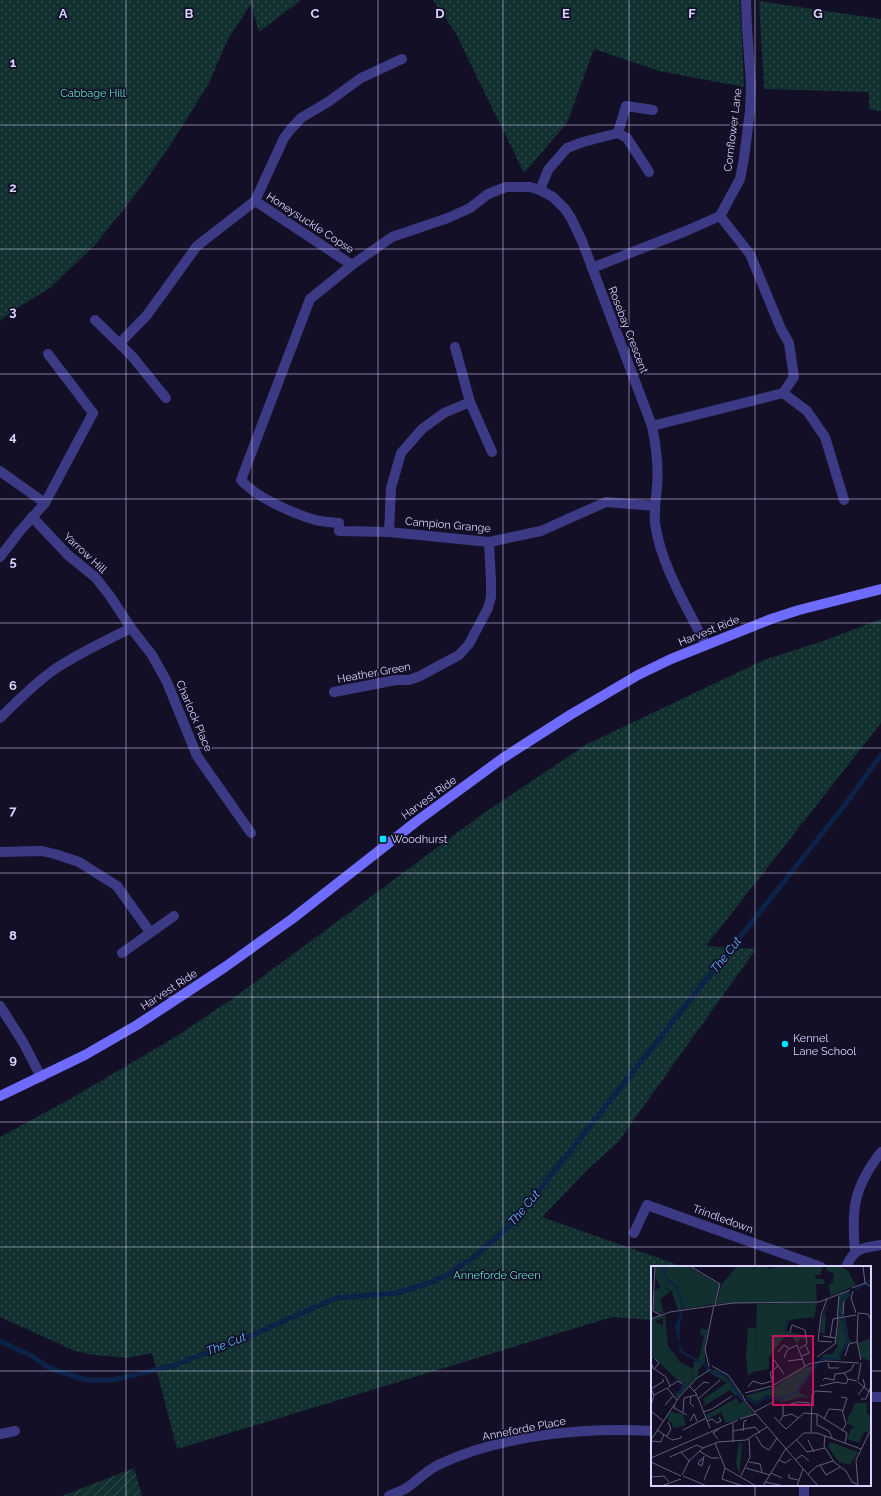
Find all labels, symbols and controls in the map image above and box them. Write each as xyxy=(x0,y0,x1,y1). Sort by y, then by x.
text: A xyxy=(59,6,68,21)
text: B xyxy=(185,6,194,21)
text: C xyxy=(311,6,320,21)
text: D xyxy=(435,6,445,21)
text: E xyxy=(562,6,570,21)
text: F xyxy=(688,6,696,21)
text: G xyxy=(813,6,823,21)
text: 1 xyxy=(10,55,17,70)
park label: Cabbage Hill xyxy=(60,87,126,100)
street label: Cornflower Lane xyxy=(721,87,745,172)
text: 2 xyxy=(9,180,17,195)
street label: Honeysuckle Copse xyxy=(264,190,357,256)
street label: Rosebay Crescent xyxy=(605,285,651,376)
text: 3 xyxy=(9,304,17,319)
text: 4 xyxy=(9,429,17,444)
street label: Campion Grange xyxy=(405,515,492,535)
street label: Yarrow Hill xyxy=(61,530,109,576)
text: 5 xyxy=(9,554,17,569)
street label: Harvest Ride xyxy=(677,613,742,649)
street label: Heather Green xyxy=(336,660,412,686)
text: 6 xyxy=(9,678,17,693)
street label: Charlock Place xyxy=(173,678,215,754)
street label: Harvest Ride xyxy=(399,773,459,822)
text: 7 xyxy=(9,803,17,818)
place label: Woodhurst xyxy=(391,833,448,846)
marker: Woodhurst xyxy=(378,834,388,844)
text: 8 xyxy=(9,928,17,943)
water label: The Cut xyxy=(708,934,744,976)
street label: Harvest Ride xyxy=(138,967,200,1013)
place label: Kennel Lane School xyxy=(793,1032,856,1058)
marker: Kennel Lane School xyxy=(780,1039,790,1049)
text: 9 xyxy=(9,1052,17,1067)
water label: The Cut xyxy=(505,1187,543,1228)
street label: Trindledown xyxy=(691,1202,755,1236)
inset map xyxy=(651,1266,871,1486)
park label: Anneforde Green xyxy=(453,1269,541,1282)
water label: The Cut xyxy=(204,1330,248,1358)
street label: Anneforde Place xyxy=(481,1414,567,1443)

